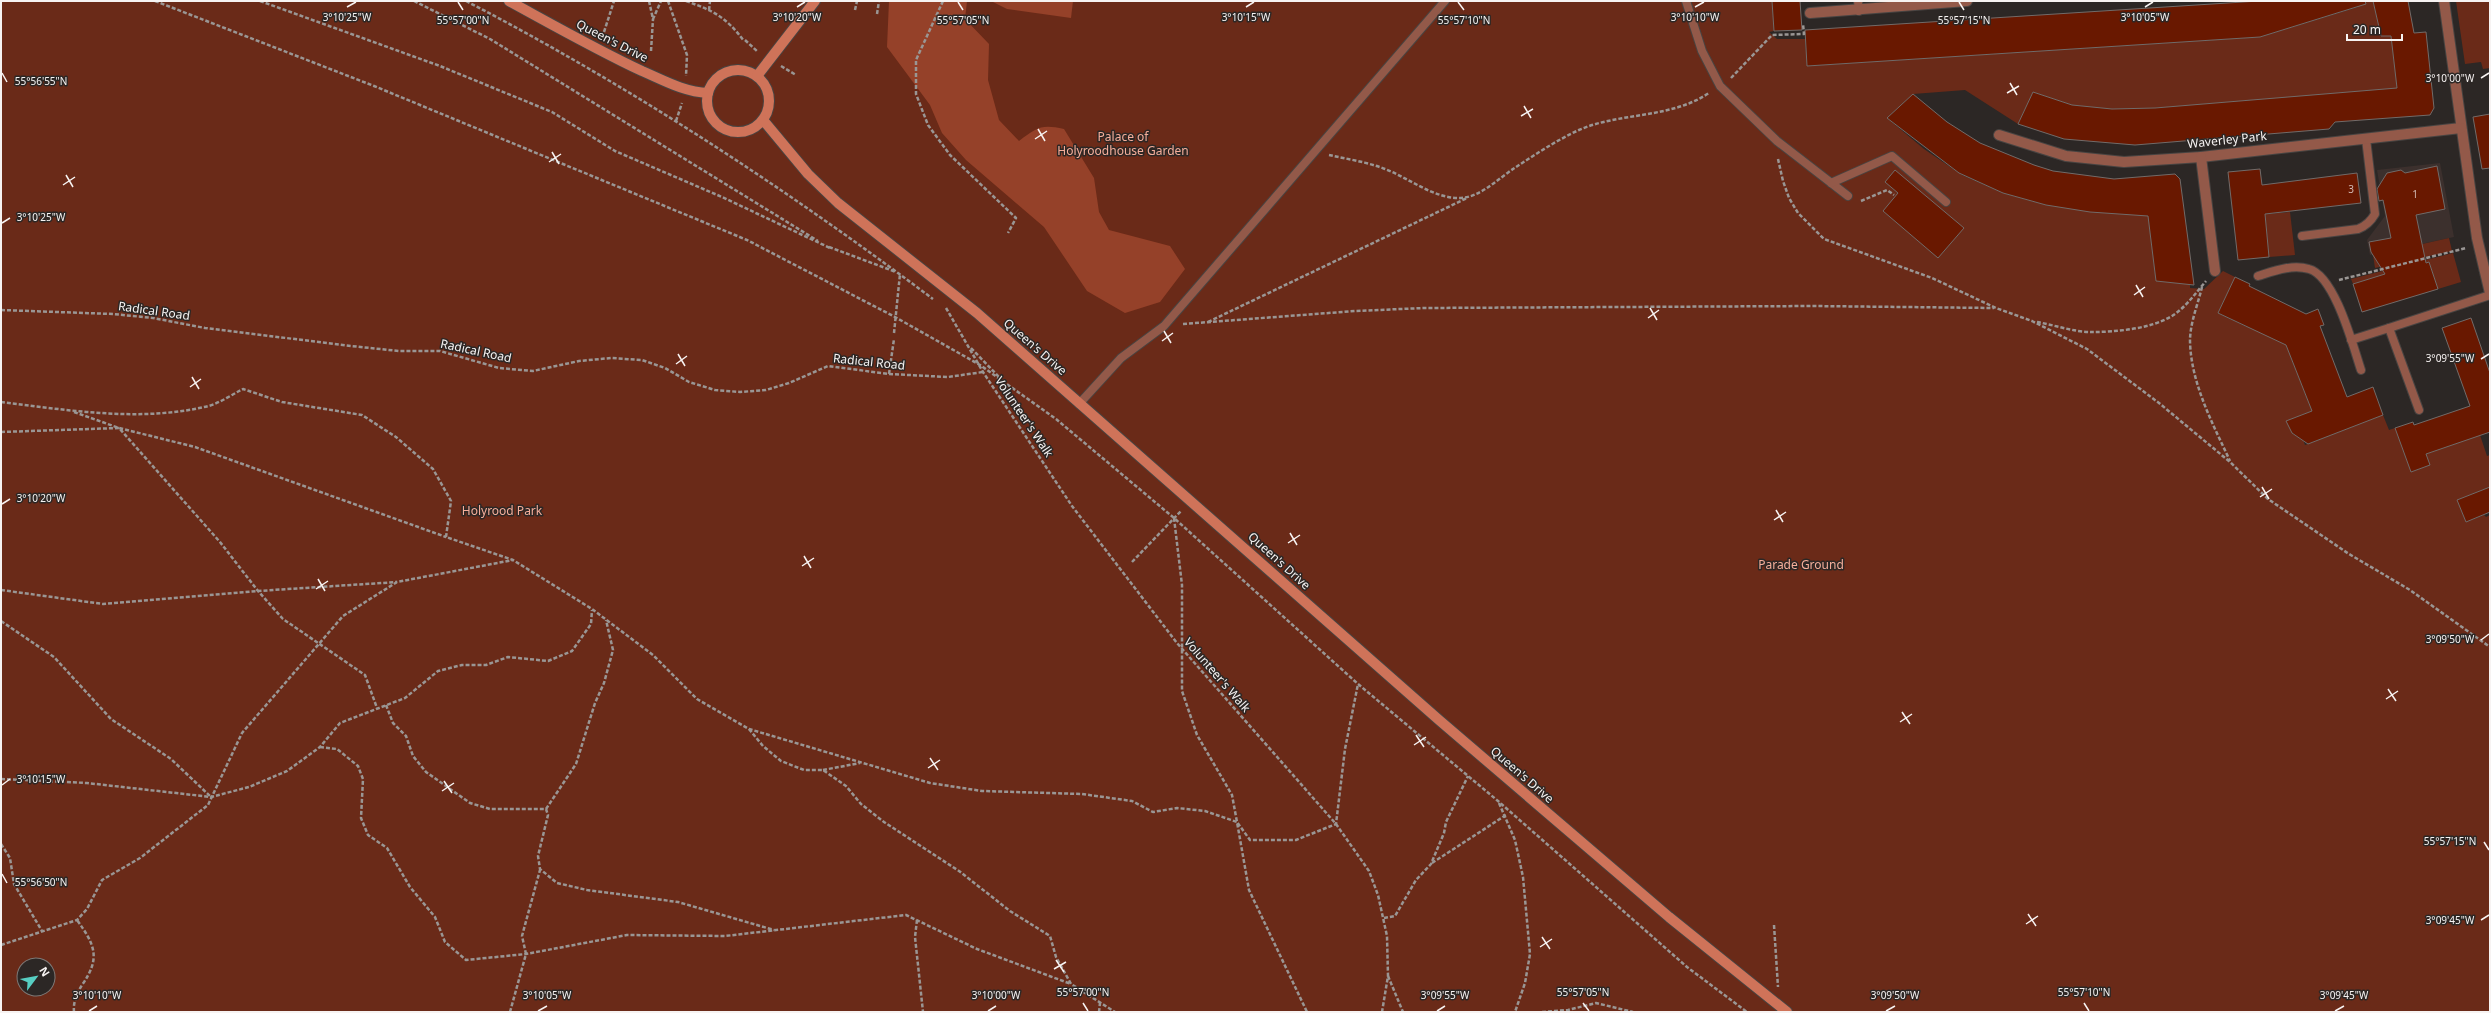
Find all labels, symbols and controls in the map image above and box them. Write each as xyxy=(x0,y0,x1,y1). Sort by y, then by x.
text: 3°10'25"W xyxy=(323,10,372,24)
text: 3°10'20"W xyxy=(773,10,822,24)
text: 3°10'15"W xyxy=(1222,10,1271,24)
text: 3°10'10"W xyxy=(1671,10,1720,24)
text: 3°10'05"W xyxy=(2121,10,2170,24)
text: 55°57'00"N xyxy=(437,13,489,27)
text: 55°57'05"N xyxy=(937,13,989,27)
text: 55°57'10"N xyxy=(1438,13,1490,27)
text: 55°57'15"N xyxy=(1938,13,1990,27)
street label: Queen's Drive xyxy=(573,15,651,66)
scale bar xyxy=(2347,16,2402,42)
text: 20 m xyxy=(2353,21,2381,38)
text: 3°10'00"W xyxy=(2426,71,2475,85)
text: 55°56'55"N xyxy=(15,74,67,88)
street label: Waverley Park xyxy=(2186,127,2268,152)
park label: Palace of Holyroodhouse Garden xyxy=(1057,128,1189,159)
house number: 3 xyxy=(2348,182,2354,196)
house number: 1 xyxy=(2412,187,2418,201)
text: 3°10'25"W xyxy=(17,210,66,224)
street label: Radical Road xyxy=(117,297,191,324)
street label: Queen's Drive xyxy=(1000,314,1071,379)
street label: Radical Road xyxy=(439,335,513,366)
street label: Radical Road xyxy=(832,349,906,374)
text: 3°09'55"W xyxy=(2426,351,2475,365)
street label: Volunteer's Walk xyxy=(991,373,1058,461)
text: 3°10'20"W xyxy=(17,491,66,505)
park label: Holyrood Park xyxy=(462,502,543,519)
street label: Queen's Drive xyxy=(1244,528,1314,593)
park label: Parade Ground xyxy=(1758,556,1844,573)
text: 3°09'50"W xyxy=(2426,632,2475,646)
street label: Volunteer's Walk xyxy=(1180,634,1255,716)
street label: Queen's Drive xyxy=(1487,742,1558,807)
text: 3°10'15"W xyxy=(17,772,66,786)
text: 55°57'15"N xyxy=(2424,834,2476,848)
text: 55°56'50"N xyxy=(15,875,67,889)
text: 3°09'45"W xyxy=(2426,913,2475,927)
north arrow xyxy=(16,957,56,997)
text: N xyxy=(36,964,54,979)
text: 55°57'00"N xyxy=(1057,985,1109,999)
text: 55°57'05"N xyxy=(1557,985,1609,999)
text: 55°57'10"N xyxy=(2058,985,2110,999)
text: 3°10'10"W xyxy=(73,988,122,1002)
text: 3°10'05"W xyxy=(523,988,572,1002)
text: 3°10'00"W xyxy=(972,988,1021,1002)
text: 3°09'55"W xyxy=(1421,988,1470,1002)
text: 3°09'50"W xyxy=(1871,988,1920,1002)
text: 3°09'45"W xyxy=(2320,988,2369,1002)

